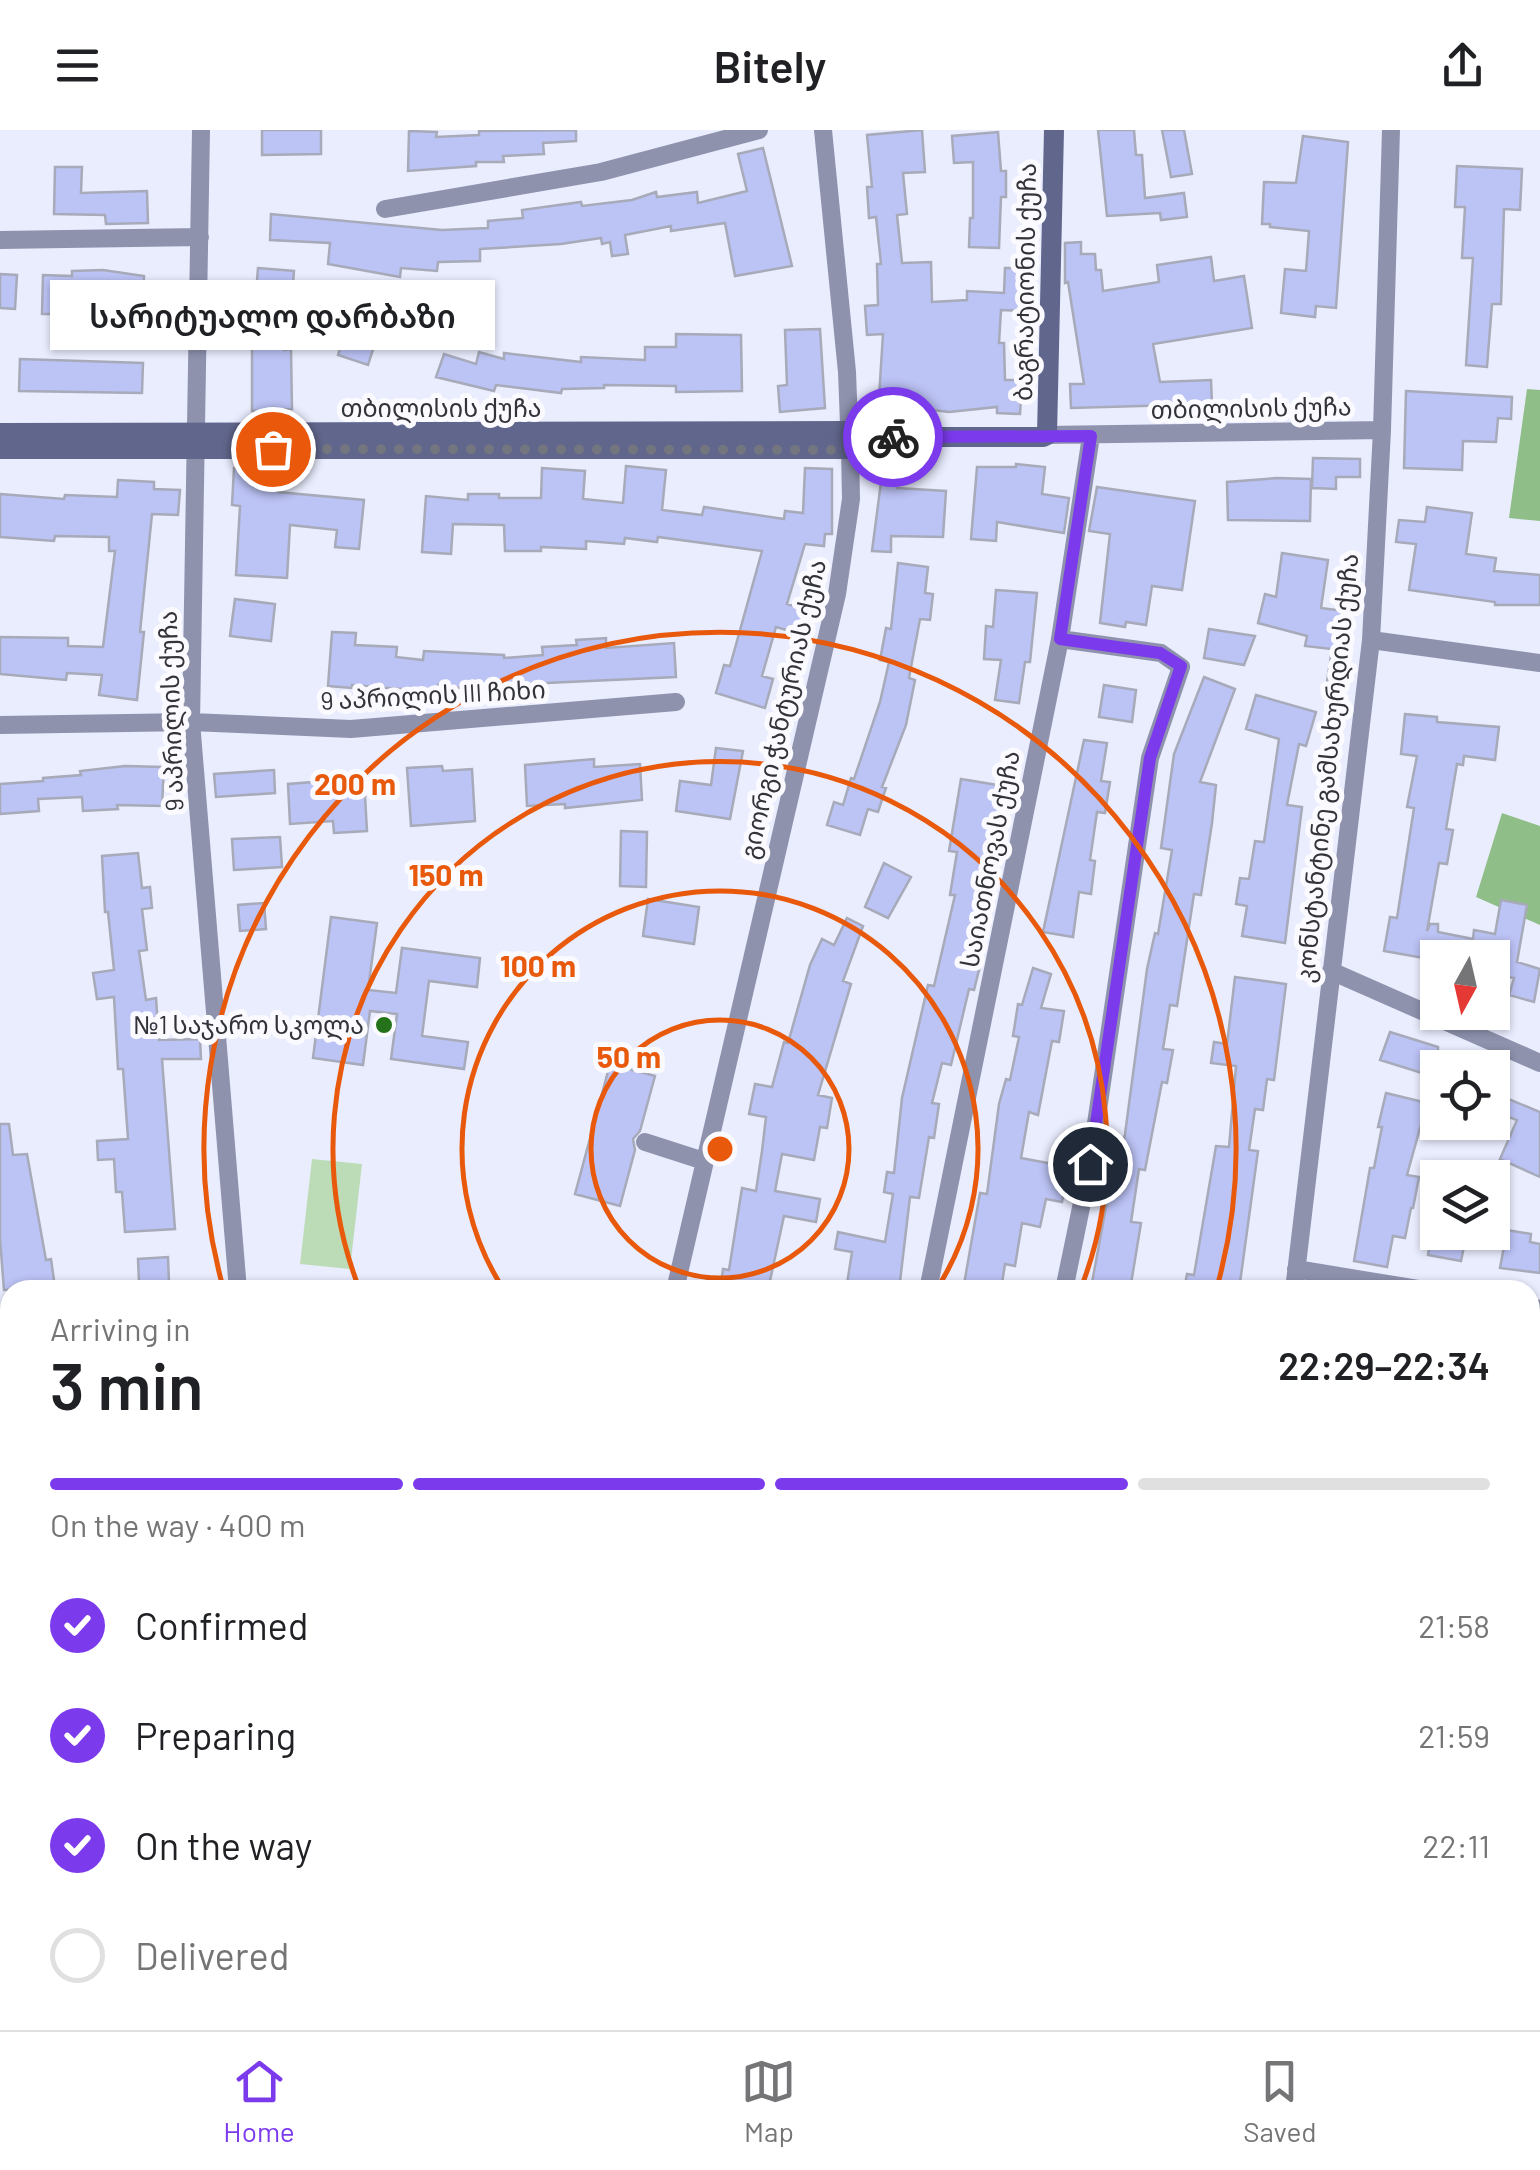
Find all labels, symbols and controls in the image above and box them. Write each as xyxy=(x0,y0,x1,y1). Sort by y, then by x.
icon: menu xyxy=(50,38,105,93)
text: Bitely xyxy=(714,38,826,92)
icon: share xyxy=(1435,38,1490,93)
street label: ბაგრატიონის ქუჩა xyxy=(1007,163,1042,401)
callout: სარიტუალო დარბაზი xyxy=(51,279,496,349)
text: სარიტუალო დარბაზი xyxy=(89,296,456,334)
courier xyxy=(843,387,943,487)
street label: თბილისის ქუჩა xyxy=(1150,390,1352,426)
street label: თბილისის ქუჩა xyxy=(340,392,542,424)
pin xyxy=(231,407,316,492)
icon: bike xyxy=(866,410,921,465)
icon: bag xyxy=(246,422,301,477)
street label: კონსტანტინე გამსახურდიას ქუჩა xyxy=(1289,552,1365,984)
street label: გიორგი ჭანტურიას ქუჩა xyxy=(733,556,832,862)
street label: 9 აპრილის ქუჩა xyxy=(152,610,190,812)
street label: 9 აპრილის III ჩიხი xyxy=(320,673,546,717)
street label: საიათნოვას ქუჩა xyxy=(953,748,1026,970)
text: 200 m xyxy=(314,765,396,801)
text: 150 m xyxy=(409,856,483,892)
north arrow xyxy=(1420,940,1510,1030)
map controls xyxy=(1420,940,1510,1250)
text: 100 m xyxy=(500,947,576,983)
place label: №1 საჯარო სკოლა xyxy=(133,1009,364,1041)
marker: №1 საჯარო სკოლა xyxy=(373,1014,395,1036)
text: 50 m xyxy=(597,1038,661,1074)
button: locate xyxy=(1420,1050,1510,1140)
pin xyxy=(1048,1122,1133,1207)
centre of rings xyxy=(702,1131,738,1167)
icon: home xyxy=(1063,1137,1118,1192)
button: layers xyxy=(1420,1160,1510,1250)
text: Arriving in xyxy=(50,1309,190,1347)
text: 22:29–22:34 xyxy=(1278,1342,1490,1388)
text: 3 min xyxy=(50,1345,203,1423)
text: On the way · 400 m xyxy=(50,1505,306,1543)
icon: check xyxy=(50,1598,105,1653)
text: Confirmed xyxy=(135,1602,308,1648)
text: 21:58 xyxy=(1418,1606,1490,1644)
icon: check xyxy=(50,1708,105,1763)
text: Preparing xyxy=(135,1712,296,1758)
text: 21:59 xyxy=(1418,1716,1490,1754)
icon: check xyxy=(50,1818,105,1873)
text: On the way xyxy=(135,1822,312,1868)
text: 22:11 xyxy=(1422,1826,1490,1864)
text: Delivered xyxy=(135,1932,289,1978)
tab: Home xyxy=(223,2054,295,2148)
tab: Map xyxy=(741,2054,796,2148)
tab: Saved xyxy=(1243,2054,1317,2148)

